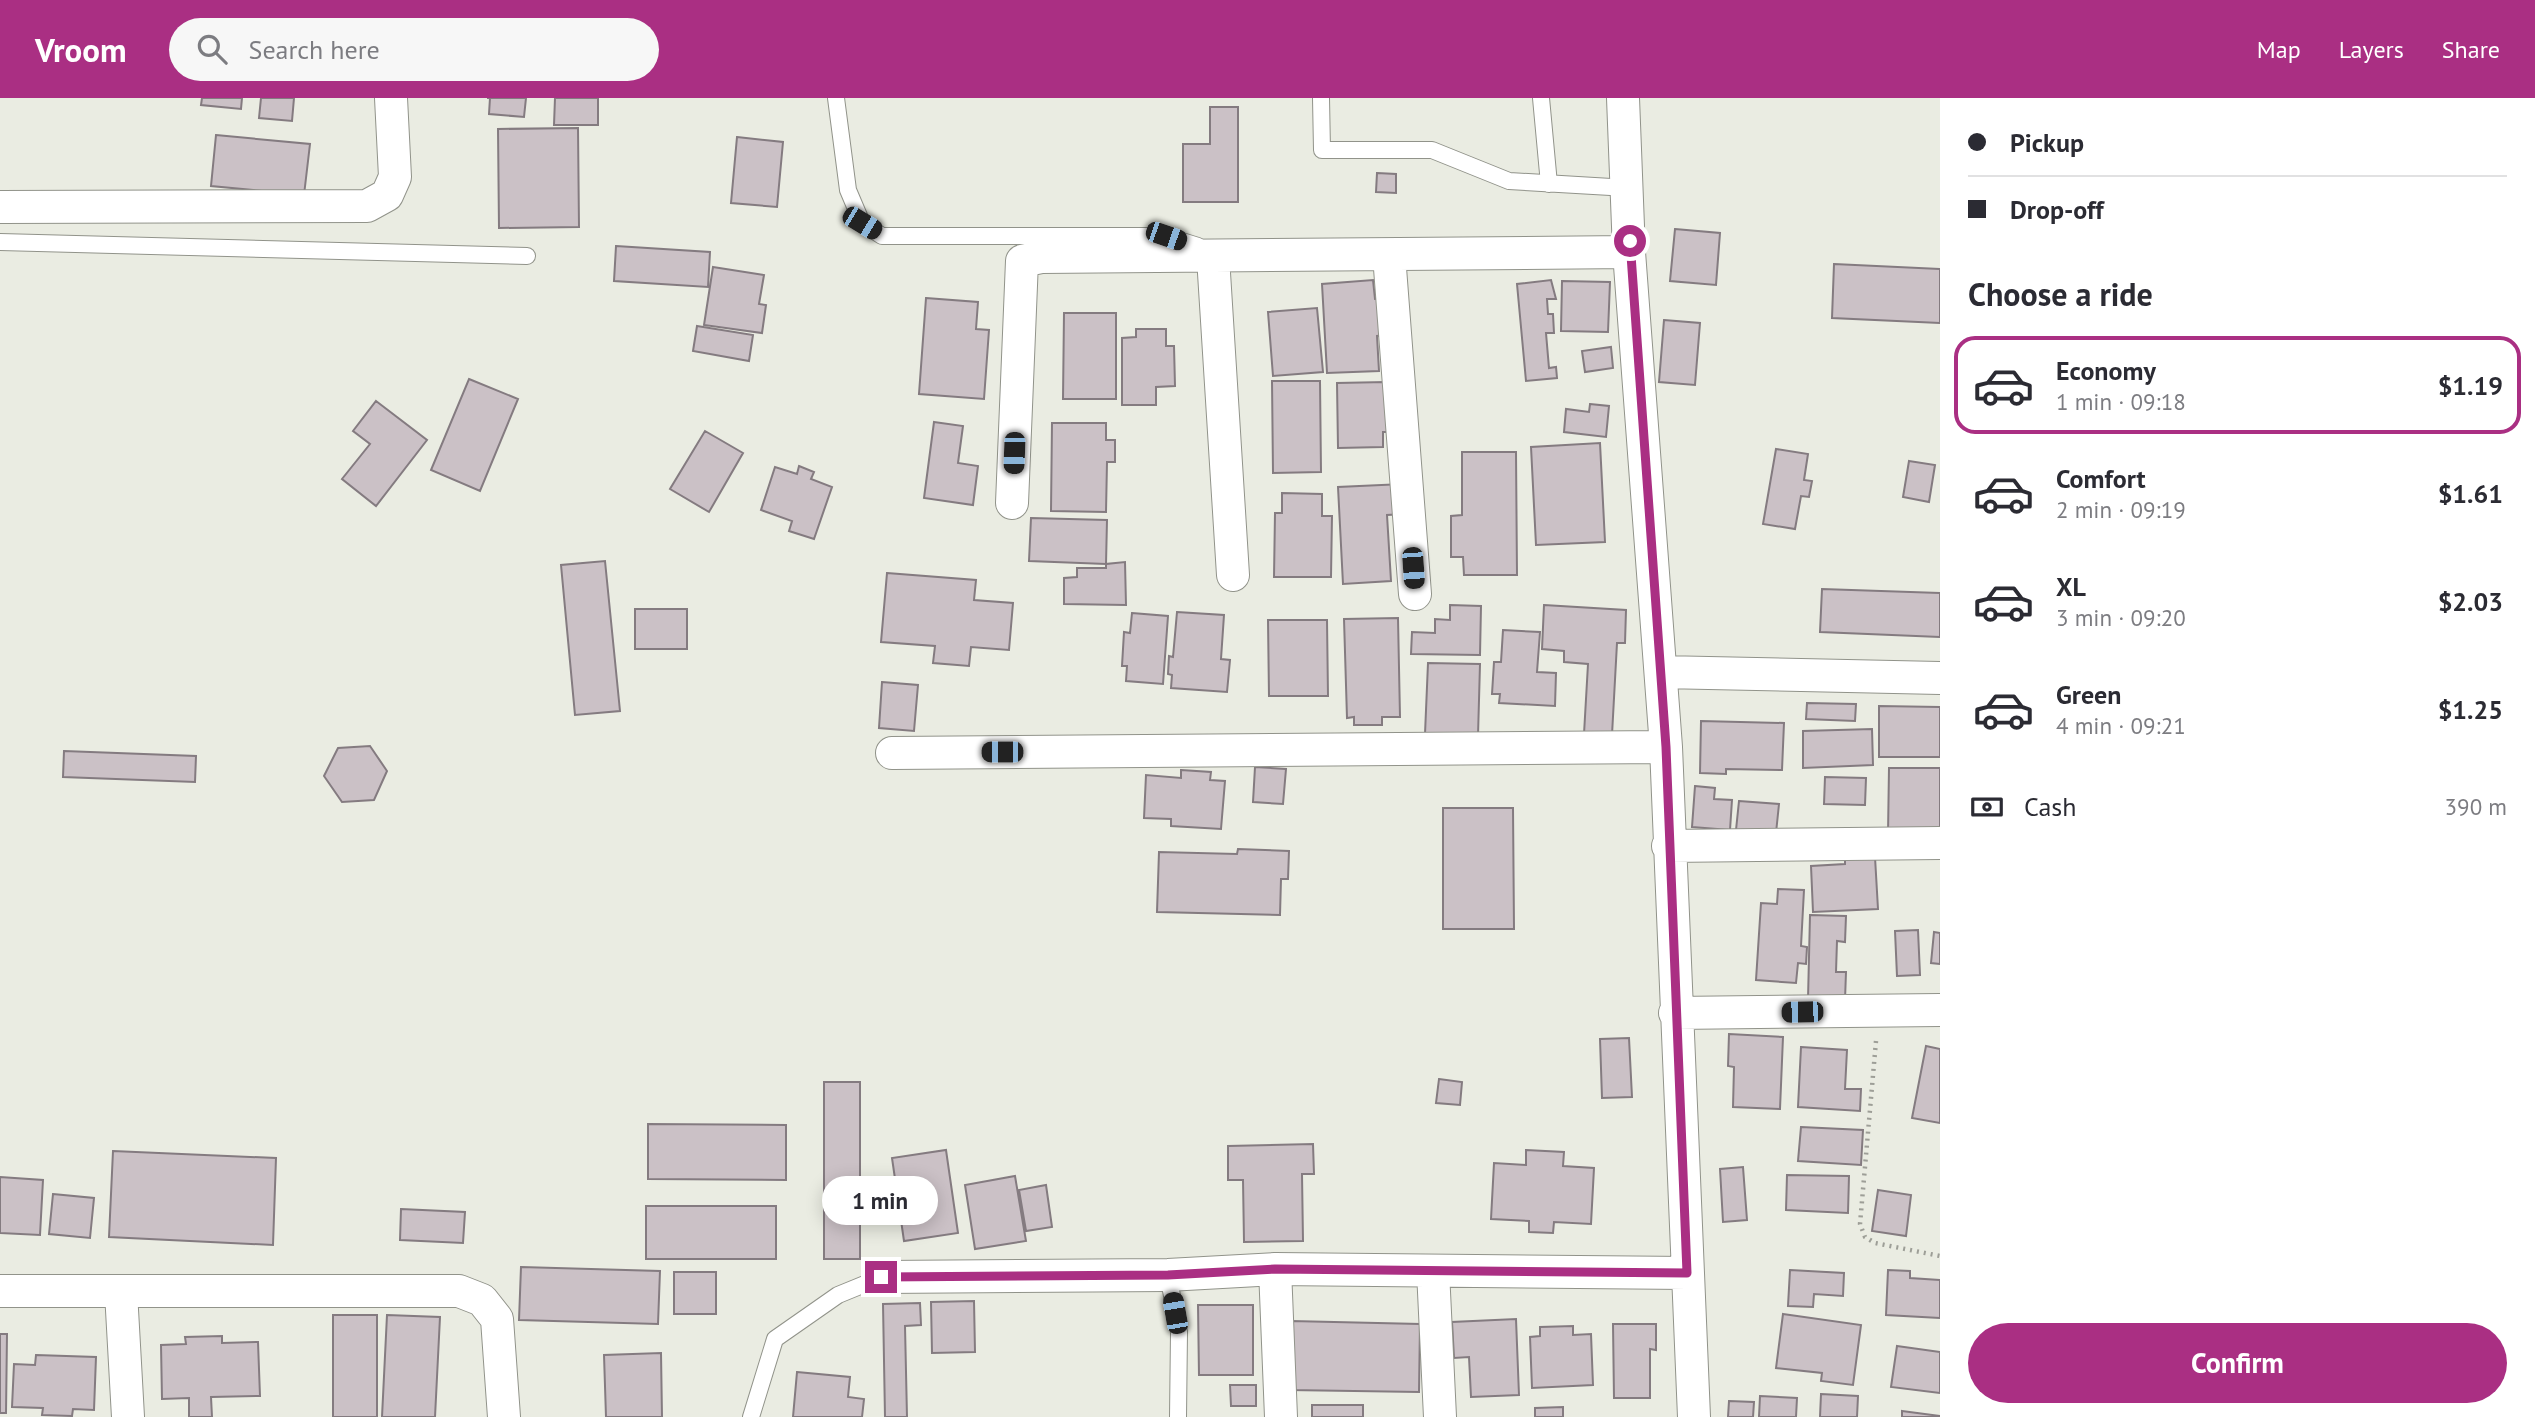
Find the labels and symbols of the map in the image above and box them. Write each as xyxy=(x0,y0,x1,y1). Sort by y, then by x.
car xyxy=(839,203,886,243)
car xyxy=(1143,219,1190,253)
route start xyxy=(1614,225,1646,257)
car xyxy=(1003,432,1026,474)
car xyxy=(1402,546,1425,590)
car xyxy=(982,742,1024,763)
car xyxy=(1781,1001,1824,1023)
callout: 1 min xyxy=(823,1176,939,1224)
route end xyxy=(865,1261,897,1293)
car xyxy=(1162,1290,1189,1336)

